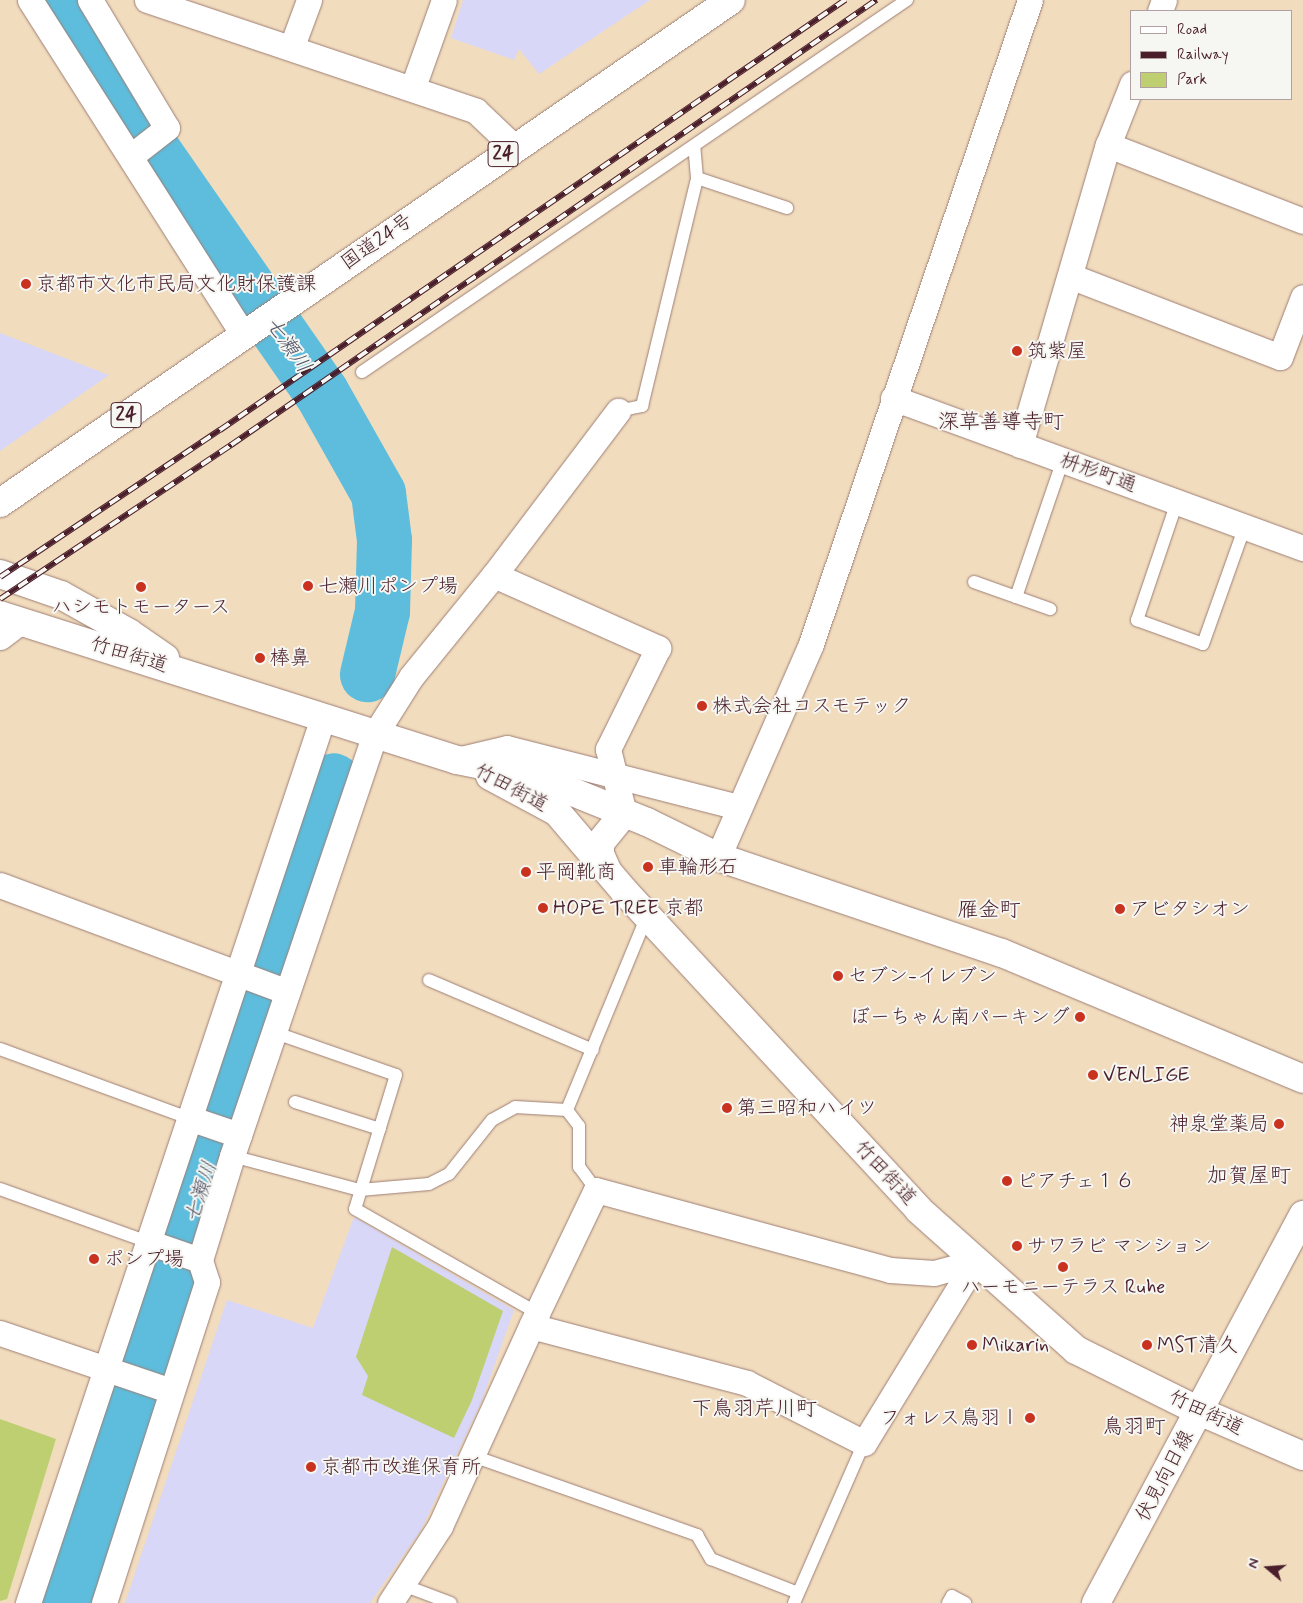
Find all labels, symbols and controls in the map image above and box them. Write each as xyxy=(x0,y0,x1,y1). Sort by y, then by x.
legend xyxy=(1130,10,1293,100)
text: Road xyxy=(1177,20,1207,40)
text: Railway xyxy=(1177,45,1229,65)
text: Park xyxy=(1177,70,1207,90)
road number: 24 xyxy=(487,138,519,170)
street label: 国道24号 xyxy=(337,209,417,275)
place label: 京都市文化市民局文化財保護課 xyxy=(36,272,316,296)
marker: 京都市文化市民局文化財保護課 xyxy=(20,278,32,290)
water label: 七瀬川 xyxy=(260,312,316,378)
place label: 筑紫屋 xyxy=(1027,339,1087,363)
marker: 筑紫屋 xyxy=(1011,345,1023,357)
road number: 24 xyxy=(110,398,142,432)
district label: 深草善導寺町 xyxy=(938,409,1064,435)
street label: 枡形町通 xyxy=(1056,448,1140,498)
place label: 七瀬川ポンプ場 xyxy=(318,574,458,598)
marker: 七瀬川ポンプ場 xyxy=(302,580,314,592)
marker: ハシモトモータース xyxy=(135,581,147,593)
place label: ハシモトモータース xyxy=(51,595,231,619)
street label: 竹田街道 xyxy=(87,632,171,678)
place label: 棒鼻 xyxy=(270,646,310,670)
marker: 棒鼻 xyxy=(254,652,266,664)
place label: 株式会社コスモテック xyxy=(712,694,912,718)
marker: 株式会社コスモテック xyxy=(696,700,708,712)
street label: 竹田街道 xyxy=(470,759,552,817)
place label: 車輪形石 xyxy=(658,855,738,879)
place label: 平岡靴商 xyxy=(536,860,616,884)
marker: 車輪形石 xyxy=(642,861,654,873)
marker: 平岡靴商 xyxy=(520,866,532,878)
place label: HOPE TREE 京都 xyxy=(553,896,705,920)
district label: 雁金町 xyxy=(958,897,1020,923)
place label: アビタシオン xyxy=(1130,897,1250,921)
marker: HOPE TREE 京都 xyxy=(537,902,549,914)
marker: アビタシオン xyxy=(1114,903,1126,915)
place label: セブン-イレブン xyxy=(848,964,997,988)
marker: セブン-イレブン xyxy=(832,970,844,982)
place label: ぼーちゃん南パーキング xyxy=(850,1005,1070,1029)
marker: ぼーちゃん南パーキング xyxy=(1074,1011,1086,1023)
place label: VENLIGE xyxy=(1103,1063,1190,1087)
marker: VENLIGE xyxy=(1087,1069,1099,1081)
place label: 第三昭和ハイツ xyxy=(737,1096,877,1120)
marker: 第三昭和ハイツ xyxy=(721,1102,733,1114)
place label: 神泉堂薬局 xyxy=(1169,1112,1269,1136)
marker: 神泉堂薬局 xyxy=(1273,1118,1285,1130)
street label: 竹田街道 xyxy=(849,1136,921,1210)
water label: 七瀬川 xyxy=(179,1158,223,1226)
district label: 加賀屋町 xyxy=(1207,1163,1291,1189)
place label: ピアチェ１６ xyxy=(1017,1169,1137,1193)
marker: ピアチェ１６ xyxy=(1001,1175,1013,1187)
place label: サワラビ マンション xyxy=(1027,1234,1212,1258)
marker: サワラビ マンション xyxy=(1011,1240,1023,1252)
place label: ポンプ場 xyxy=(104,1247,184,1271)
marker: ポンプ場 xyxy=(88,1253,100,1265)
marker: ハーモニーテラス Ruhe xyxy=(1057,1261,1069,1273)
place label: ハーモニーテラス Ruhe xyxy=(960,1275,1166,1299)
place label: Mikarin xyxy=(982,1333,1049,1357)
place label: MST清久 xyxy=(1157,1333,1238,1357)
marker: Mikarin xyxy=(966,1339,978,1351)
marker: MST清久 xyxy=(1141,1339,1153,1351)
street label: 竹田街道 xyxy=(1165,1385,1247,1441)
district label: 下鳥羽芹川町 xyxy=(691,1396,817,1422)
place label: フォレス鳥羽Ⅰ xyxy=(880,1406,1020,1430)
marker: フォレス鳥羽Ⅰ xyxy=(1024,1412,1036,1424)
district label: 鳥羽町 xyxy=(1103,1414,1165,1440)
street label: 伏見向日線 xyxy=(1131,1426,1199,1526)
place label: 京都市改進保育所 xyxy=(321,1455,481,1479)
marker: 京都市改進保育所 xyxy=(305,1461,317,1473)
north arrow xyxy=(1243,1543,1293,1593)
text: N xyxy=(1244,1556,1264,1571)

